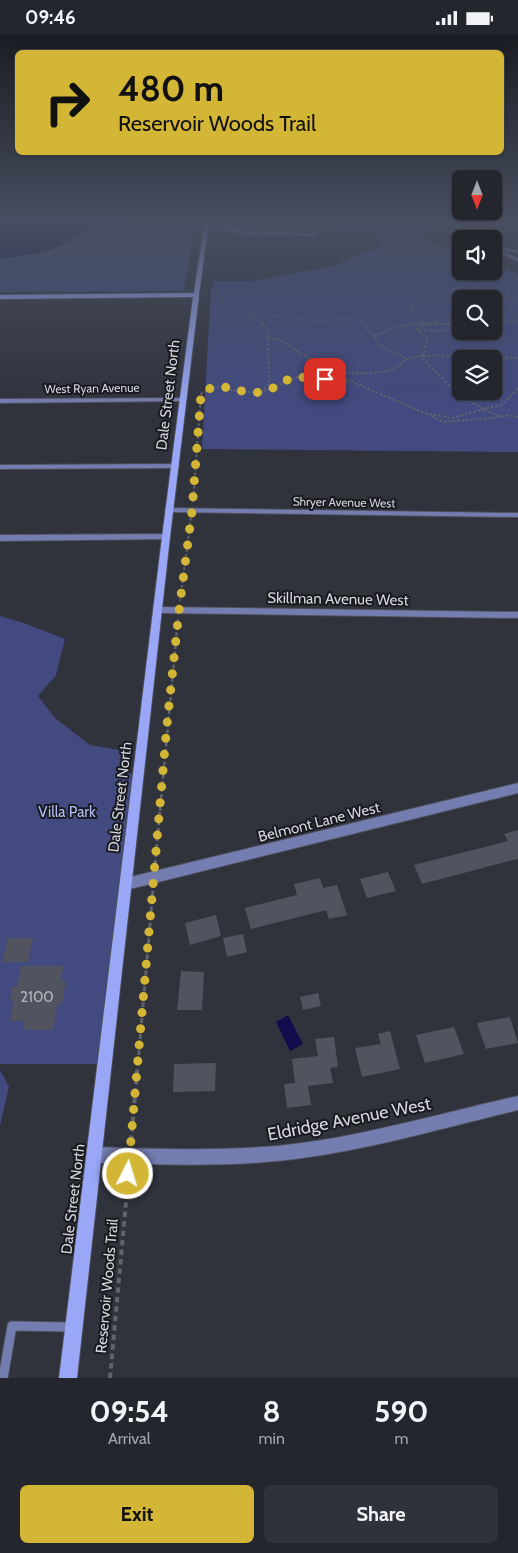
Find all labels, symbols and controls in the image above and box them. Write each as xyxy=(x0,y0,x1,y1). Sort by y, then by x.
text: 09:46 xyxy=(25,6,76,29)
text: 480 m xyxy=(118,67,224,110)
icon: right xyxy=(35,70,100,135)
text: Reservoir Woods Trail xyxy=(118,110,316,137)
north arrow xyxy=(452,170,502,220)
map controls xyxy=(452,170,502,400)
button: sound xyxy=(452,230,502,280)
button: search xyxy=(452,290,502,340)
street label: Dale Street North xyxy=(152,339,184,451)
button: layers xyxy=(452,350,502,400)
pin xyxy=(304,358,346,400)
icon: arrive xyxy=(311,365,339,393)
street label: West Ryan Avenue xyxy=(44,380,140,396)
street label: Shryer Avenue West xyxy=(293,494,395,510)
street label: Skillman Avenue West xyxy=(267,589,409,609)
street label: Dale Street North xyxy=(104,741,136,853)
street label: Belmont Lane West xyxy=(256,798,382,846)
park label: Villa Park xyxy=(38,803,96,821)
house number: 2100 xyxy=(20,988,54,1006)
street label: Eldridge Avenue West xyxy=(265,1092,433,1146)
street label: Dale Street North xyxy=(57,1143,89,1255)
position arrow xyxy=(101,1147,153,1199)
street label: Reservoir Woods Trail xyxy=(92,1217,122,1354)
text: 09:54 xyxy=(90,1393,169,1430)
text: 8 xyxy=(263,1393,281,1430)
text: 590 xyxy=(374,1393,428,1430)
text: Arrival xyxy=(108,1429,151,1448)
text: min xyxy=(258,1429,285,1448)
text: m xyxy=(394,1429,408,1448)
button: Exit xyxy=(20,1485,254,1543)
button: Share xyxy=(264,1485,498,1543)

